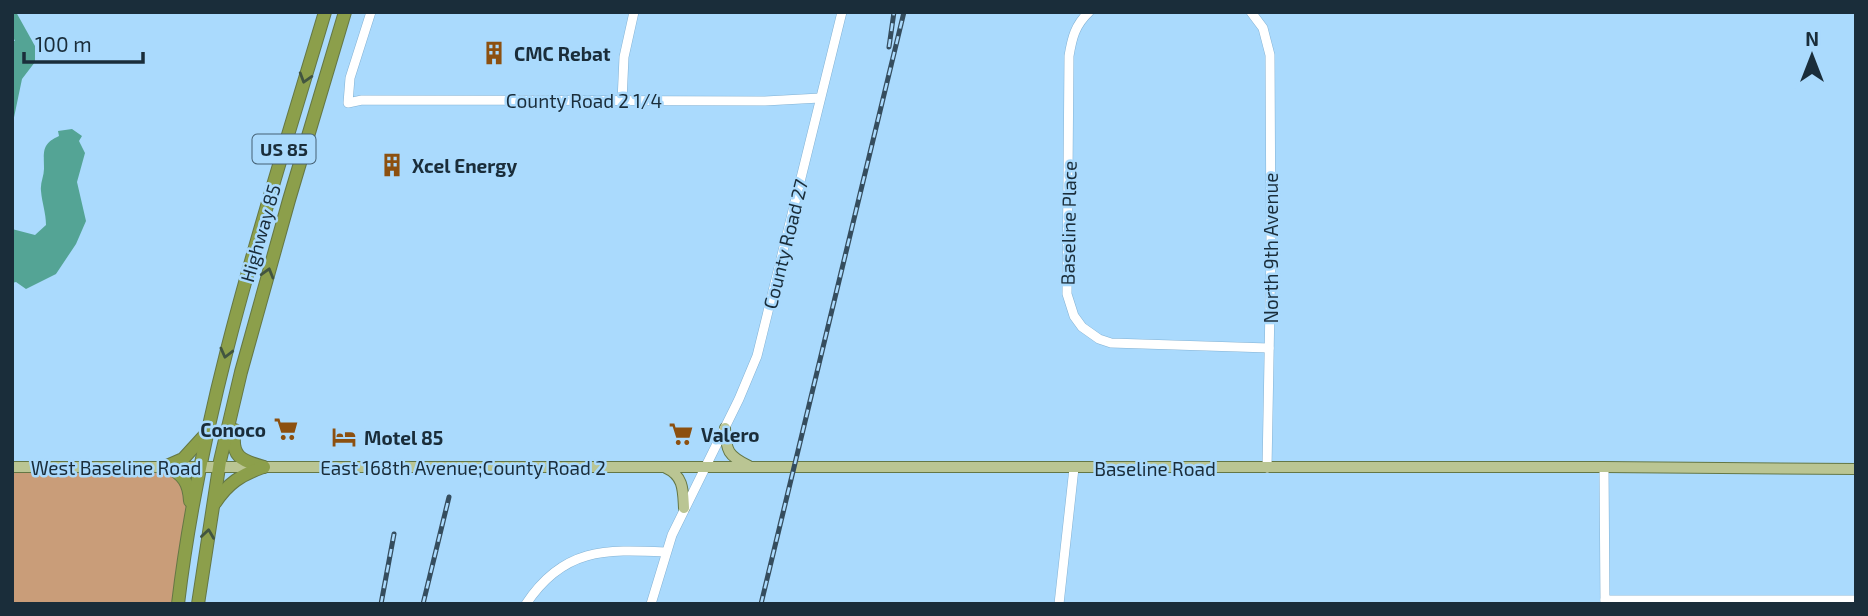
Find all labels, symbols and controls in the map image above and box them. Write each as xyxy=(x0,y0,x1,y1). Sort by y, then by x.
scale bar xyxy=(24,21,144,65)
north arrow xyxy=(1777,21,1847,91)
text: N xyxy=(1805,27,1819,50)
text: 100 m xyxy=(35,31,92,56)
building icon: CMC Rebat xyxy=(480,39,508,67)
place label: CMC Rebat xyxy=(514,42,611,65)
one-way arrow xyxy=(299,71,314,83)
street label: County Road 2 1/4 xyxy=(506,89,662,112)
road number: US 85 xyxy=(252,134,316,164)
building icon: Xcel Energy xyxy=(378,151,406,179)
place label: Xcel Energy xyxy=(412,154,517,178)
street label: Baseline Place xyxy=(1055,161,1081,285)
street label: North 9th Avenue xyxy=(1259,173,1282,323)
street label: County Road 27 xyxy=(758,176,812,311)
street label: Highway 85 xyxy=(235,181,285,285)
one-way arrow xyxy=(260,267,275,279)
one-way arrow xyxy=(220,346,234,358)
supermarket icon: Conoco xyxy=(272,415,300,443)
place label: Conoco xyxy=(200,418,266,441)
supermarket icon: Valero xyxy=(667,420,695,448)
hotel icon: Motel 85 xyxy=(330,423,358,451)
place label: Valero xyxy=(701,423,760,446)
place label: Motel 85 xyxy=(364,426,443,449)
street label: West Baseline Road xyxy=(31,456,201,479)
street label: East 168th Avenue;County Road 2 xyxy=(320,456,606,479)
street label: Baseline Road xyxy=(1094,457,1216,480)
one-way arrow xyxy=(200,528,215,539)

